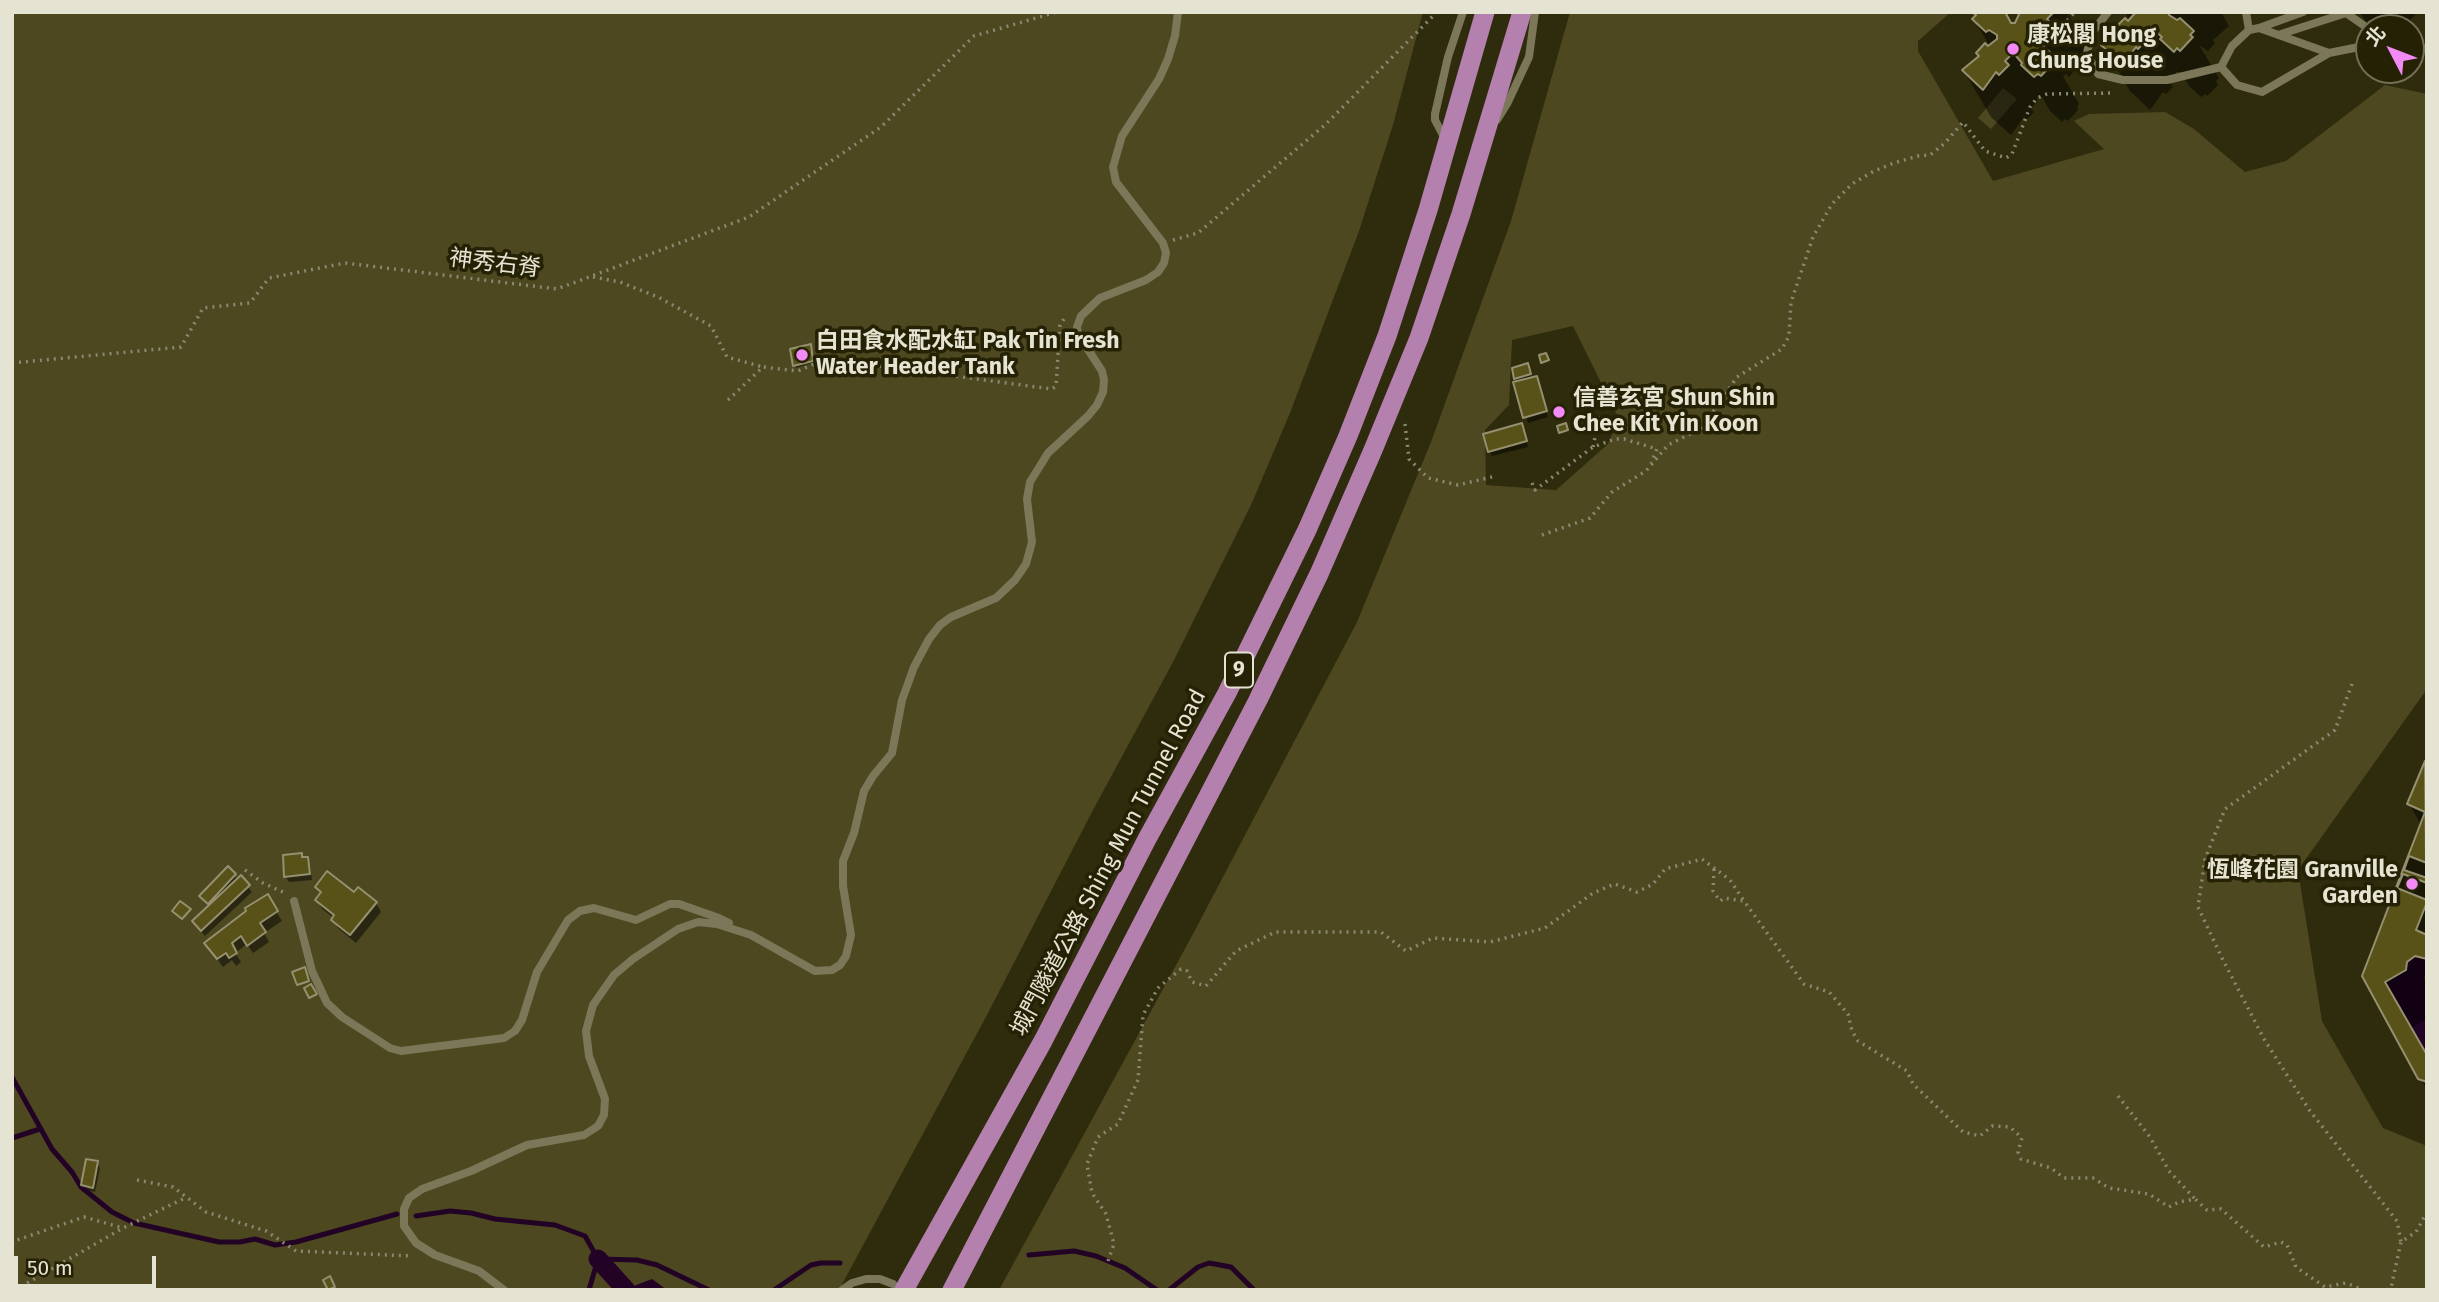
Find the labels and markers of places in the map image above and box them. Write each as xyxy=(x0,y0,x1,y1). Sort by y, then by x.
place label: 康松閣 Hong Chung House xyxy=(2027,22,2164,76)
marker: 康松閣 Hong Chung House xyxy=(2005,41,2021,57)
place label: 白田食水配水缸 Pak Tin Fresh Water Header Tank xyxy=(816,328,1119,382)
marker: 白田食水配水缸 Pak Tin Fresh Water Header Tank xyxy=(794,347,810,363)
place label: 信善玄宮 Shun Shin Chee Kit Yin Koon xyxy=(1573,385,1775,439)
marker: 信善玄宮 Shun Shin Chee Kit Yin Koon xyxy=(1551,404,1567,420)
place label: 恆峰花園 Granville Garden xyxy=(2207,857,2398,911)
marker: 恆峰花園 Granville Garden xyxy=(2404,876,2420,892)

